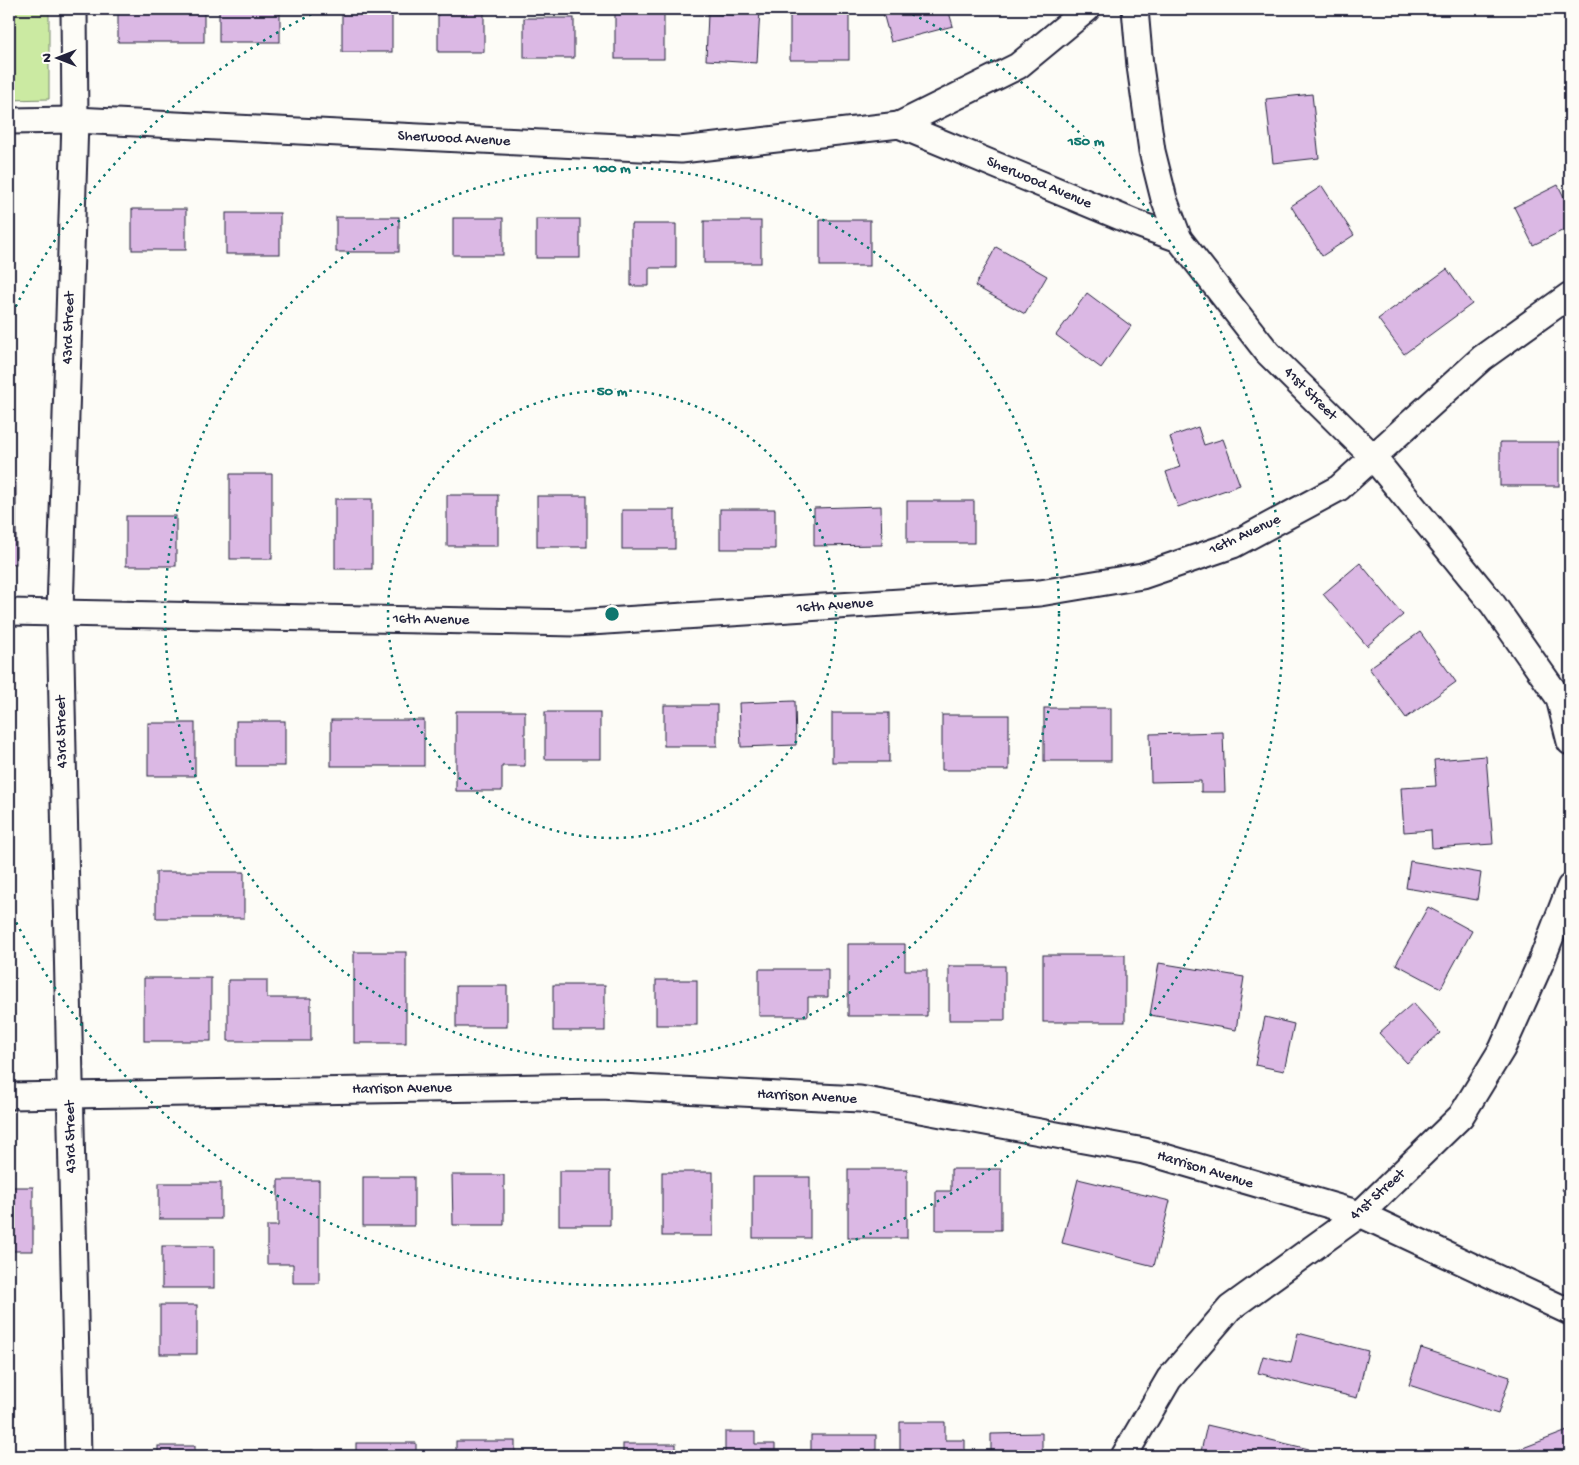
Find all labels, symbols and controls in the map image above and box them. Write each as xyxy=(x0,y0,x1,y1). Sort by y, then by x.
north arrow xyxy=(32,32,82,82)
text: N xyxy=(39,53,56,63)
street label: Sherwood Avenue xyxy=(397,127,511,151)
text: 150 m xyxy=(1067,133,1105,151)
street label: Sherwood Avenue xyxy=(984,153,1095,213)
text: 100 m xyxy=(592,160,631,178)
street label: 43rd Street xyxy=(59,290,79,365)
street label: 41st Street xyxy=(1279,363,1342,426)
text: 50 m xyxy=(597,383,628,401)
street label: 16th Avenue xyxy=(1206,511,1284,560)
street label: 16th Avenue xyxy=(795,594,874,618)
centre of rings xyxy=(603,605,621,623)
street label: 16th Avenue xyxy=(392,610,470,630)
street label: 43rd Street xyxy=(52,694,72,768)
street label: Harrison Avenue xyxy=(352,1079,452,1099)
street label: Harrison Avenue xyxy=(757,1085,858,1109)
street label: 43rd Street xyxy=(61,1099,81,1173)
street label: Harrison Avenue xyxy=(1155,1147,1256,1193)
street label: 41st Street xyxy=(1347,1164,1411,1225)

